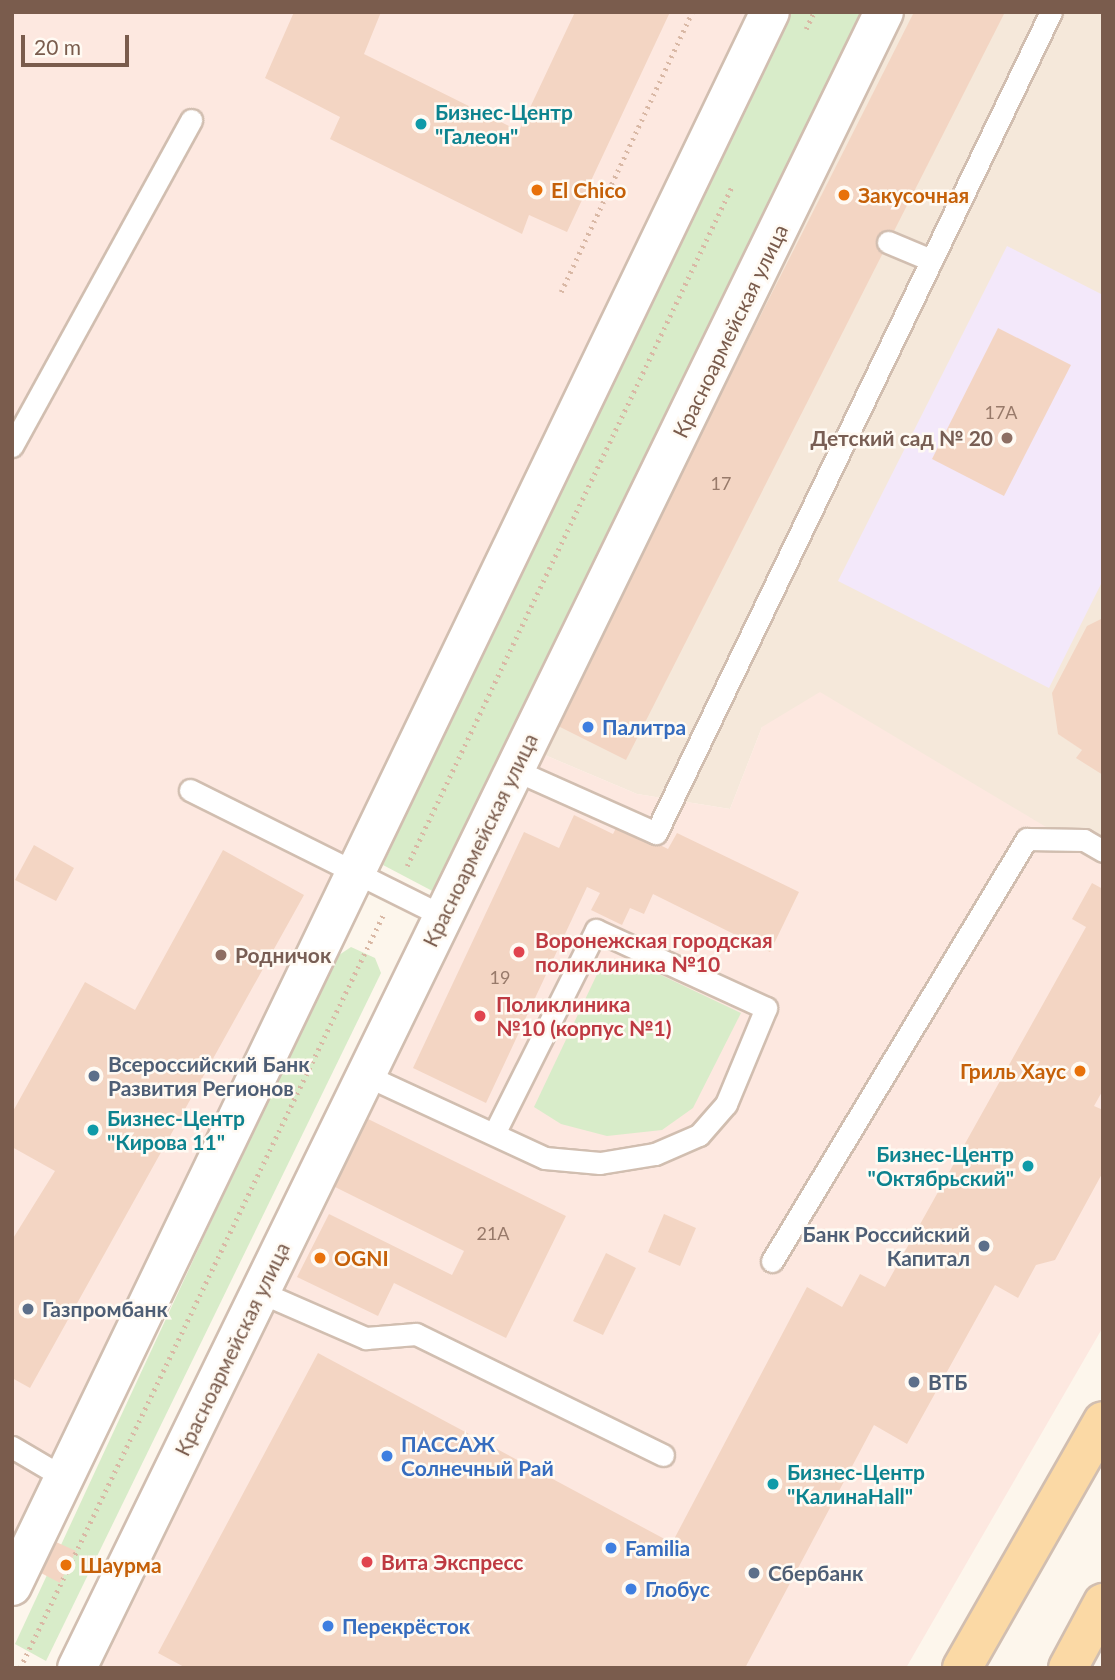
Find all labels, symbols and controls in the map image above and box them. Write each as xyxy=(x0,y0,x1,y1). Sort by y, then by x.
scale bar xyxy=(24,21,133,65)
text: 20 m xyxy=(34,34,81,59)
place label: Бизнес-Центр "Галеон" xyxy=(435,99,573,149)
marker: Бизнес-Центр "Галеон" xyxy=(413,116,429,132)
place label: El Chico xyxy=(551,177,626,203)
marker: El Chico xyxy=(529,182,545,198)
place label: Закусочная xyxy=(858,182,969,208)
marker: Закусочная xyxy=(836,187,852,203)
street label: Красноармейская улица xyxy=(667,220,793,442)
house number: 17А xyxy=(984,401,1018,423)
place label: Детский сад № 20 xyxy=(810,425,993,451)
marker: Детский сад № 20 xyxy=(999,430,1015,446)
house number: 17 xyxy=(711,472,731,494)
place label: Палитра xyxy=(602,714,686,740)
marker: Палитра xyxy=(580,719,596,735)
street label: Красноармейская улица xyxy=(417,729,543,951)
place label: Воронежская городская поликлиника №10 xyxy=(535,927,773,977)
place label: Родничок xyxy=(235,942,331,968)
marker: Воронежская городская поликлиника №10 xyxy=(509,942,529,962)
marker: Родничок xyxy=(213,947,229,963)
house number: 19 xyxy=(490,966,510,988)
place label: Поликлиника №10 (корпус №1) xyxy=(496,991,671,1041)
marker: Поликлиника №10 (корпус №1) xyxy=(470,1006,490,1026)
place label: Всероссийский Банк Развития Регионов xyxy=(108,1051,310,1101)
place label: Гриль Хаус xyxy=(960,1058,1066,1084)
marker: Гриль Хаус xyxy=(1072,1063,1088,1079)
marker: Всероссийский Банк Развития Регионов xyxy=(86,1068,102,1084)
place label: Бизнес-Центр "Кирова 11" xyxy=(107,1105,245,1155)
marker: Бизнес-Центр "Кирова 11" xyxy=(85,1122,101,1138)
place label: Бизнес-Центр "Октябрьский" xyxy=(868,1141,1014,1191)
marker: Бизнес-Центр "Октябрьский" xyxy=(1020,1158,1036,1174)
place label: Банк Российский Капитал xyxy=(803,1221,970,1271)
house number: 21А xyxy=(476,1222,510,1244)
street label: Красноармейская улица xyxy=(169,1238,295,1460)
marker: Банк Российский Капитал xyxy=(976,1238,992,1254)
place label: OGNI xyxy=(334,1245,389,1271)
marker: OGNI xyxy=(312,1250,328,1266)
place label: Газпромбанк xyxy=(42,1296,168,1322)
marker: Газпромбанк xyxy=(20,1301,36,1317)
place label: ВТБ xyxy=(928,1369,967,1395)
marker: ВТБ xyxy=(906,1374,922,1390)
place label: ПАССАЖ Солнечный Рай xyxy=(401,1431,554,1481)
marker: ПАССАЖ Солнечный Рай xyxy=(379,1448,395,1464)
place label: Бизнес-Центр "КалинаHall" xyxy=(787,1459,925,1509)
marker: Бизнес-Центр "КалинаHall" xyxy=(765,1476,781,1492)
place label: Familia xyxy=(625,1535,690,1561)
marker: Familia xyxy=(603,1540,619,1556)
place label: Вита Экспресс xyxy=(381,1549,523,1575)
place label: Шаурма xyxy=(80,1552,162,1578)
marker: Вита Экспресс xyxy=(359,1554,375,1570)
marker: Шаурма xyxy=(58,1557,74,1573)
place label: Сбербанк xyxy=(768,1560,863,1586)
marker: Сбербанк xyxy=(746,1565,762,1581)
place label: Глобус xyxy=(645,1576,710,1602)
marker: Глобус xyxy=(623,1581,639,1597)
place label: Перекрёсток xyxy=(342,1613,470,1639)
marker: Перекрёсток xyxy=(320,1618,336,1634)

